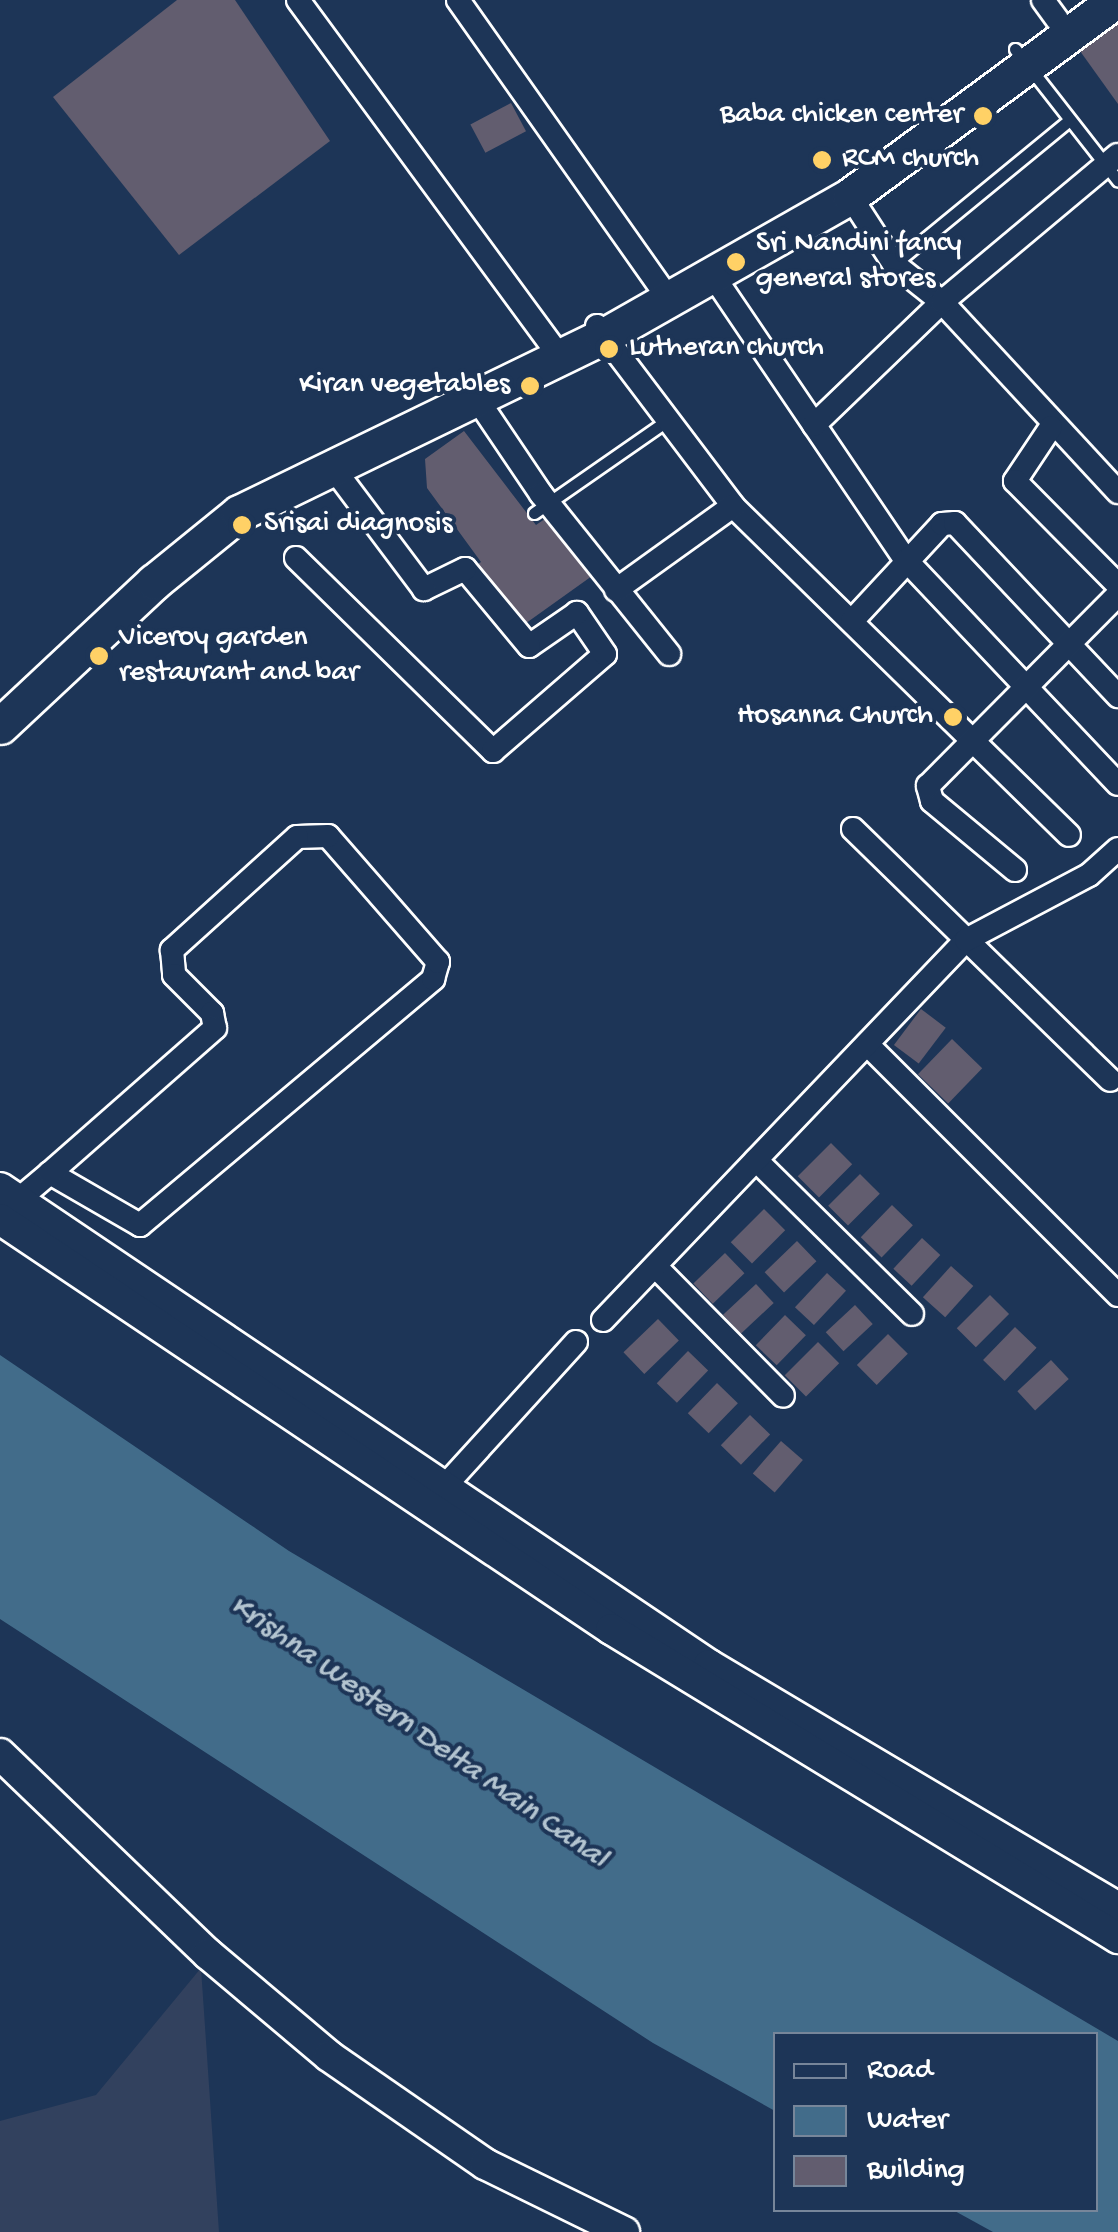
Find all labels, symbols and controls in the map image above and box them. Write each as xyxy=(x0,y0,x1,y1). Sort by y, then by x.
place label: Baba chicken center xyxy=(720,98,963,134)
marker: Baba chicken center xyxy=(972,105,994,127)
place label: RCM church xyxy=(842,142,979,178)
marker: RCM church xyxy=(811,149,833,171)
place label: Sri Nandini fancy general stores xyxy=(756,227,962,298)
marker: Sri Nandini fancy general stores xyxy=(725,251,747,273)
place label: Lutheran church xyxy=(629,331,824,367)
marker: Lutheran church xyxy=(598,338,620,360)
place label: Kiran vegetables xyxy=(299,368,510,404)
marker: Kiran vegetables xyxy=(519,375,541,397)
place label: Srisai diagnosis xyxy=(264,507,453,543)
marker: Srisai diagnosis xyxy=(229,512,255,538)
place label: Viceroy garden restaurant and bar xyxy=(119,621,359,692)
marker: Viceroy garden restaurant and bar xyxy=(88,645,110,667)
place label: Hosanna Church xyxy=(737,699,933,735)
marker: Hosanna Church xyxy=(942,706,964,728)
water label: Krishna Western Delta Main Canal xyxy=(222,1588,614,1878)
legend xyxy=(773,2032,1098,2212)
text: Road xyxy=(867,2054,933,2089)
text: Water xyxy=(867,2104,948,2139)
text: Building xyxy=(867,2154,965,2189)

